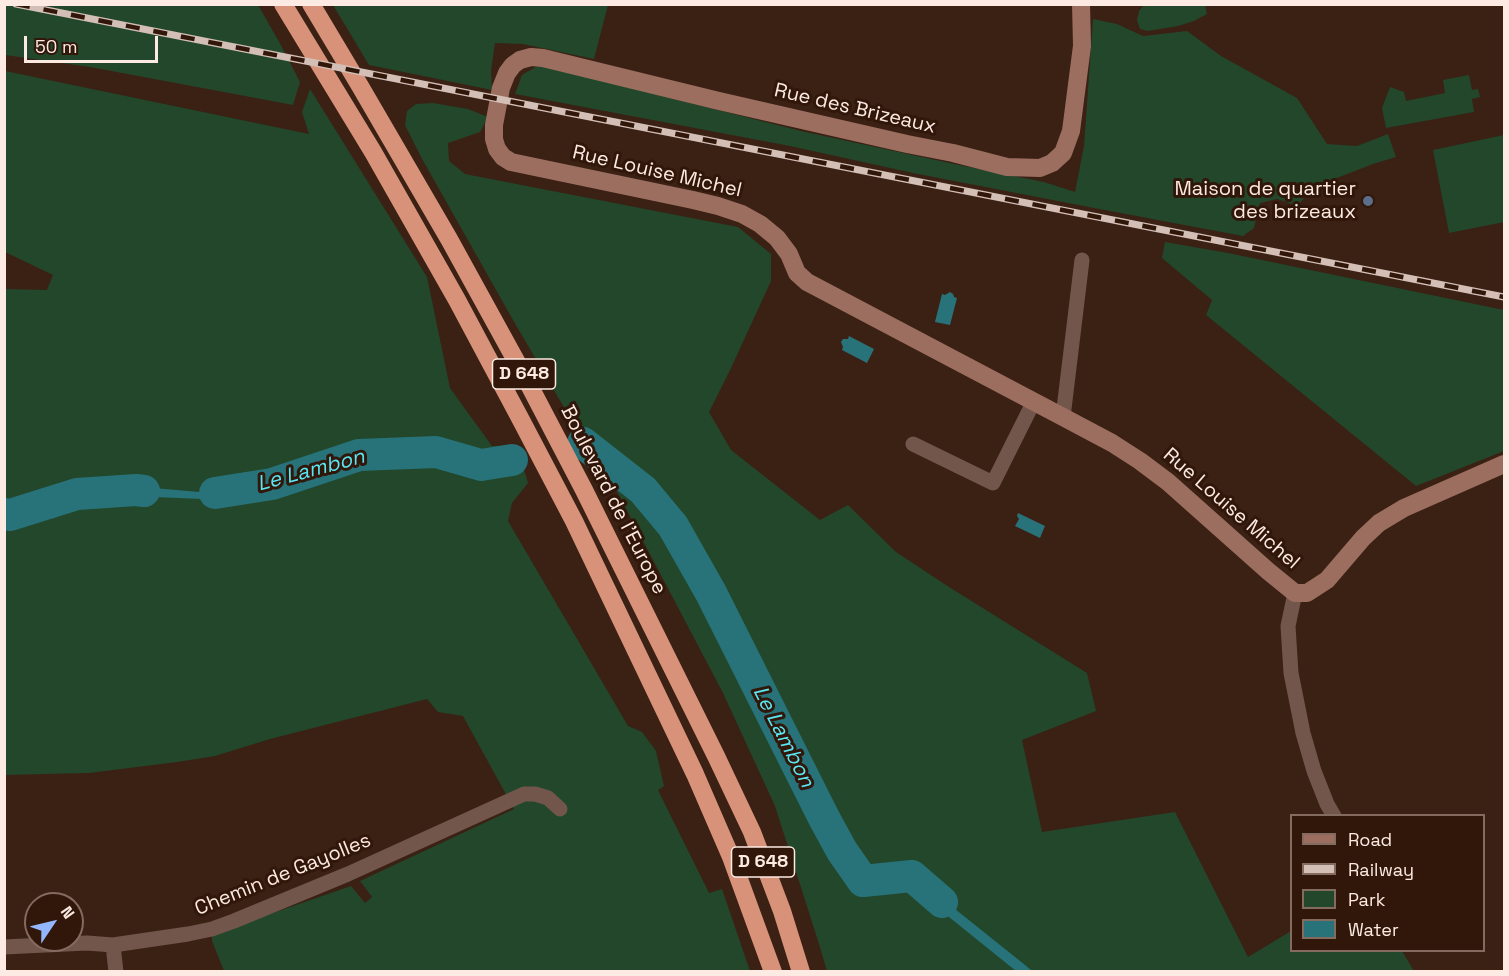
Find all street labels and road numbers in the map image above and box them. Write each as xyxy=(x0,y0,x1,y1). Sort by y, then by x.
street label: Rue des Brizeaux xyxy=(772,79,938,139)
street label: Rue Louise Michel xyxy=(570,141,744,203)
road number: D 648 xyxy=(492,359,556,389)
street label: Boulevard de l'Europe xyxy=(555,402,671,598)
street label: Rue Louise Michel xyxy=(1158,443,1304,575)
street label: Chemin de Gayolles xyxy=(192,829,374,921)
road number: D 648 xyxy=(732,847,795,877)

